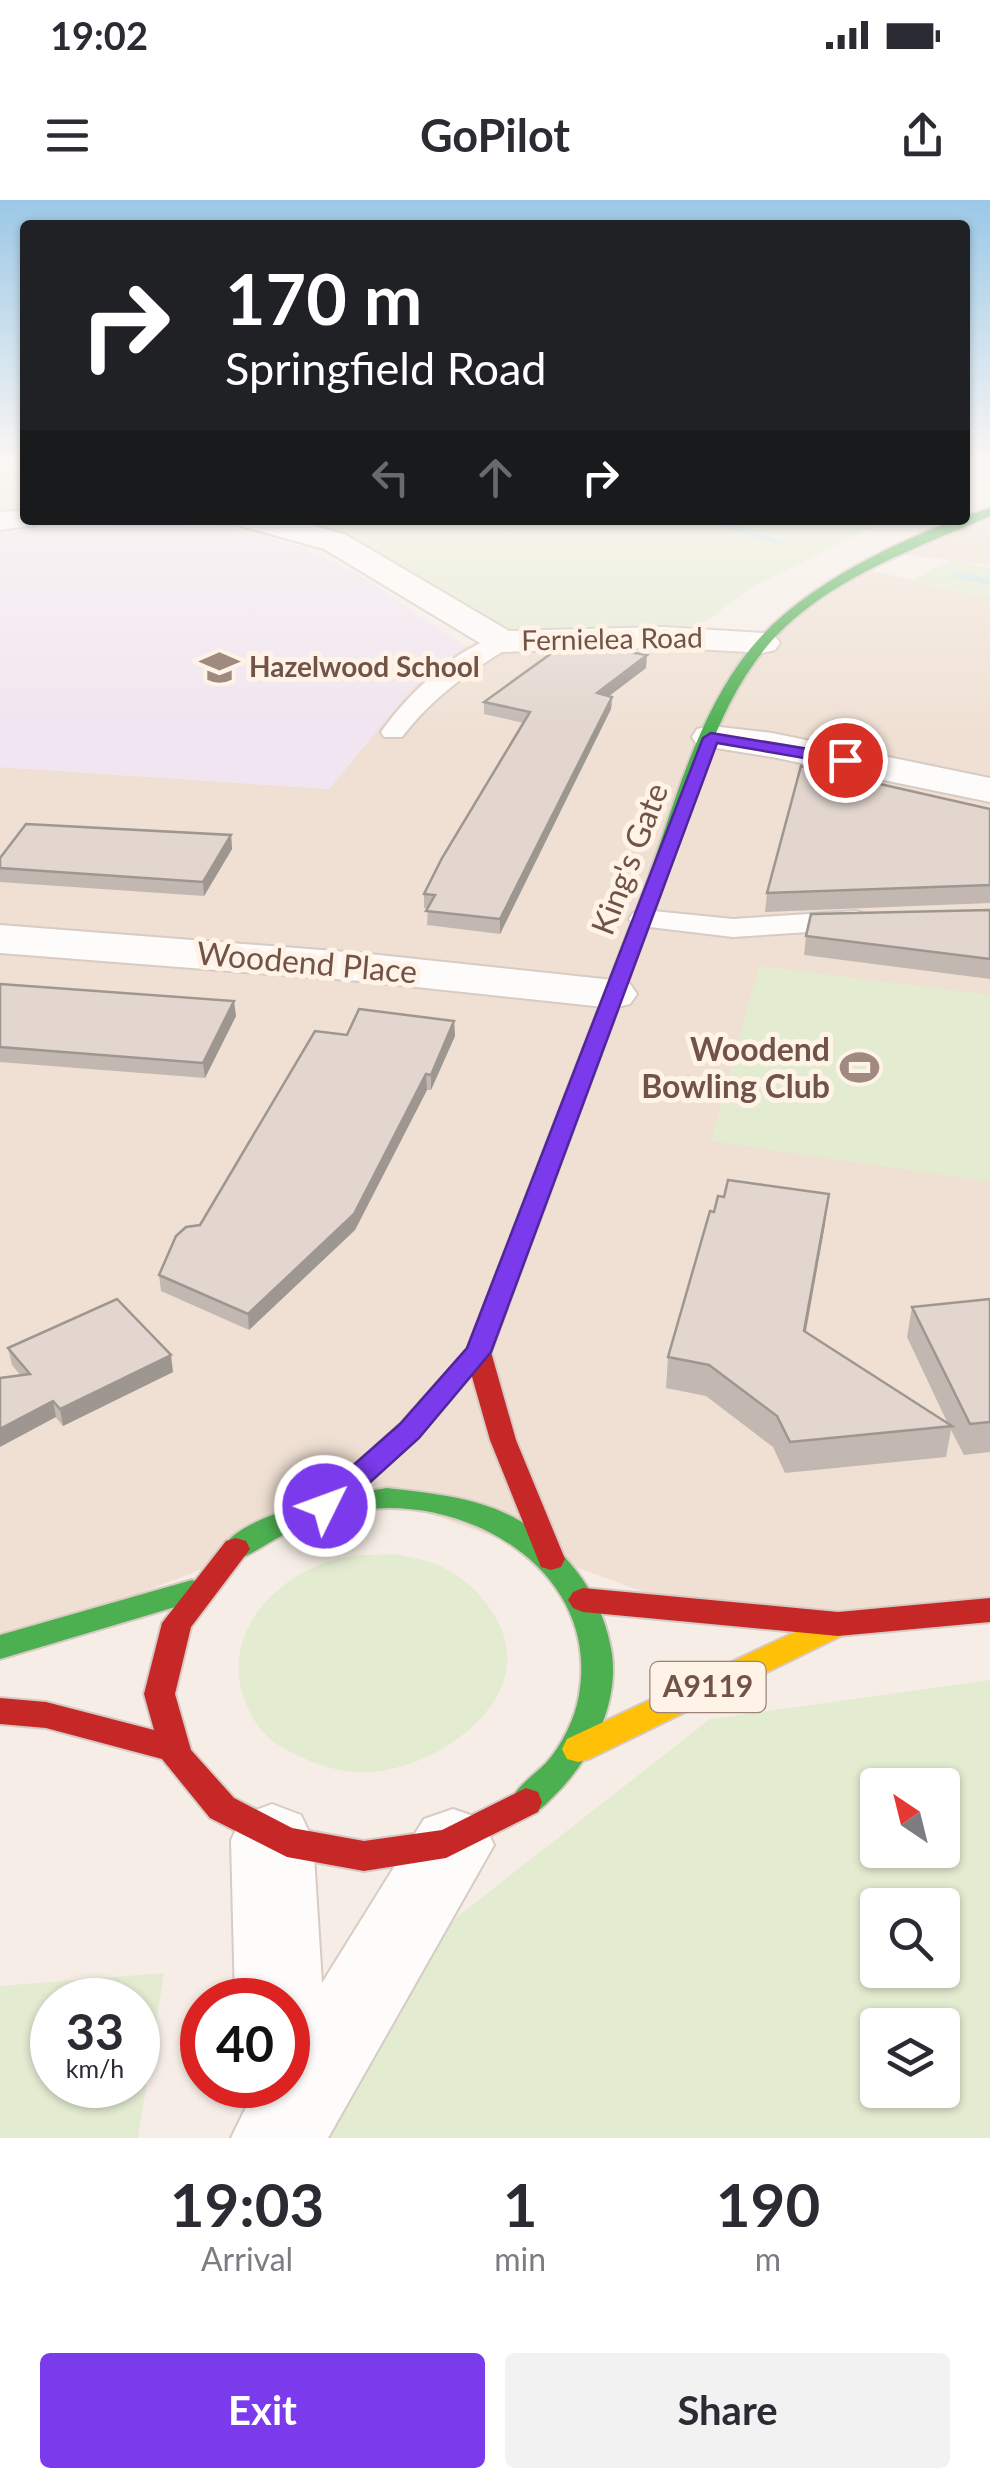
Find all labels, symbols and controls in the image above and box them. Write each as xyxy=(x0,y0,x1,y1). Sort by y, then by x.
text: 19:02 xyxy=(50,12,148,58)
icon: menu xyxy=(40,108,95,163)
text: GoPilot xyxy=(420,108,570,162)
icon: share xyxy=(895,108,950,163)
text: 170 m xyxy=(225,256,422,340)
icon: right xyxy=(60,260,190,390)
text: Springfield Road xyxy=(225,341,547,395)
icon: left xyxy=(363,450,418,505)
icon: ahead xyxy=(468,450,523,505)
icon: right xyxy=(573,450,628,505)
street label: Fernielea Road xyxy=(521,619,703,657)
school or university icon: Hazelwood School xyxy=(198,646,240,688)
place label: Hazelwood School xyxy=(249,649,480,683)
pin xyxy=(803,718,888,803)
icon: arrive xyxy=(818,733,873,788)
street label: King's Gate xyxy=(582,777,675,940)
street label: Woodend Place xyxy=(195,932,419,991)
place label: Woodend Bowling Club xyxy=(641,1029,830,1105)
sports icon: Woodend Bowling Club xyxy=(839,1047,881,1089)
position arrow xyxy=(273,1454,377,1558)
road number: A9119 xyxy=(650,1662,766,1712)
north arrow xyxy=(860,1768,960,1868)
map controls xyxy=(860,1768,960,2108)
button: search xyxy=(860,1888,960,1988)
speed limit sign: 40 xyxy=(180,1978,310,2108)
text: 33 xyxy=(66,2001,124,2061)
button: layers xyxy=(860,2008,960,2108)
text: km/h xyxy=(66,2053,124,2083)
text: 19:03 xyxy=(170,2168,324,2240)
text: 1 xyxy=(503,2168,538,2240)
text: 190 xyxy=(716,2168,820,2240)
text: Arrival xyxy=(201,2239,293,2278)
text: min xyxy=(494,2239,546,2278)
text: m xyxy=(755,2239,781,2278)
button: Exit xyxy=(40,2353,485,2468)
button: Share xyxy=(505,2353,950,2468)

